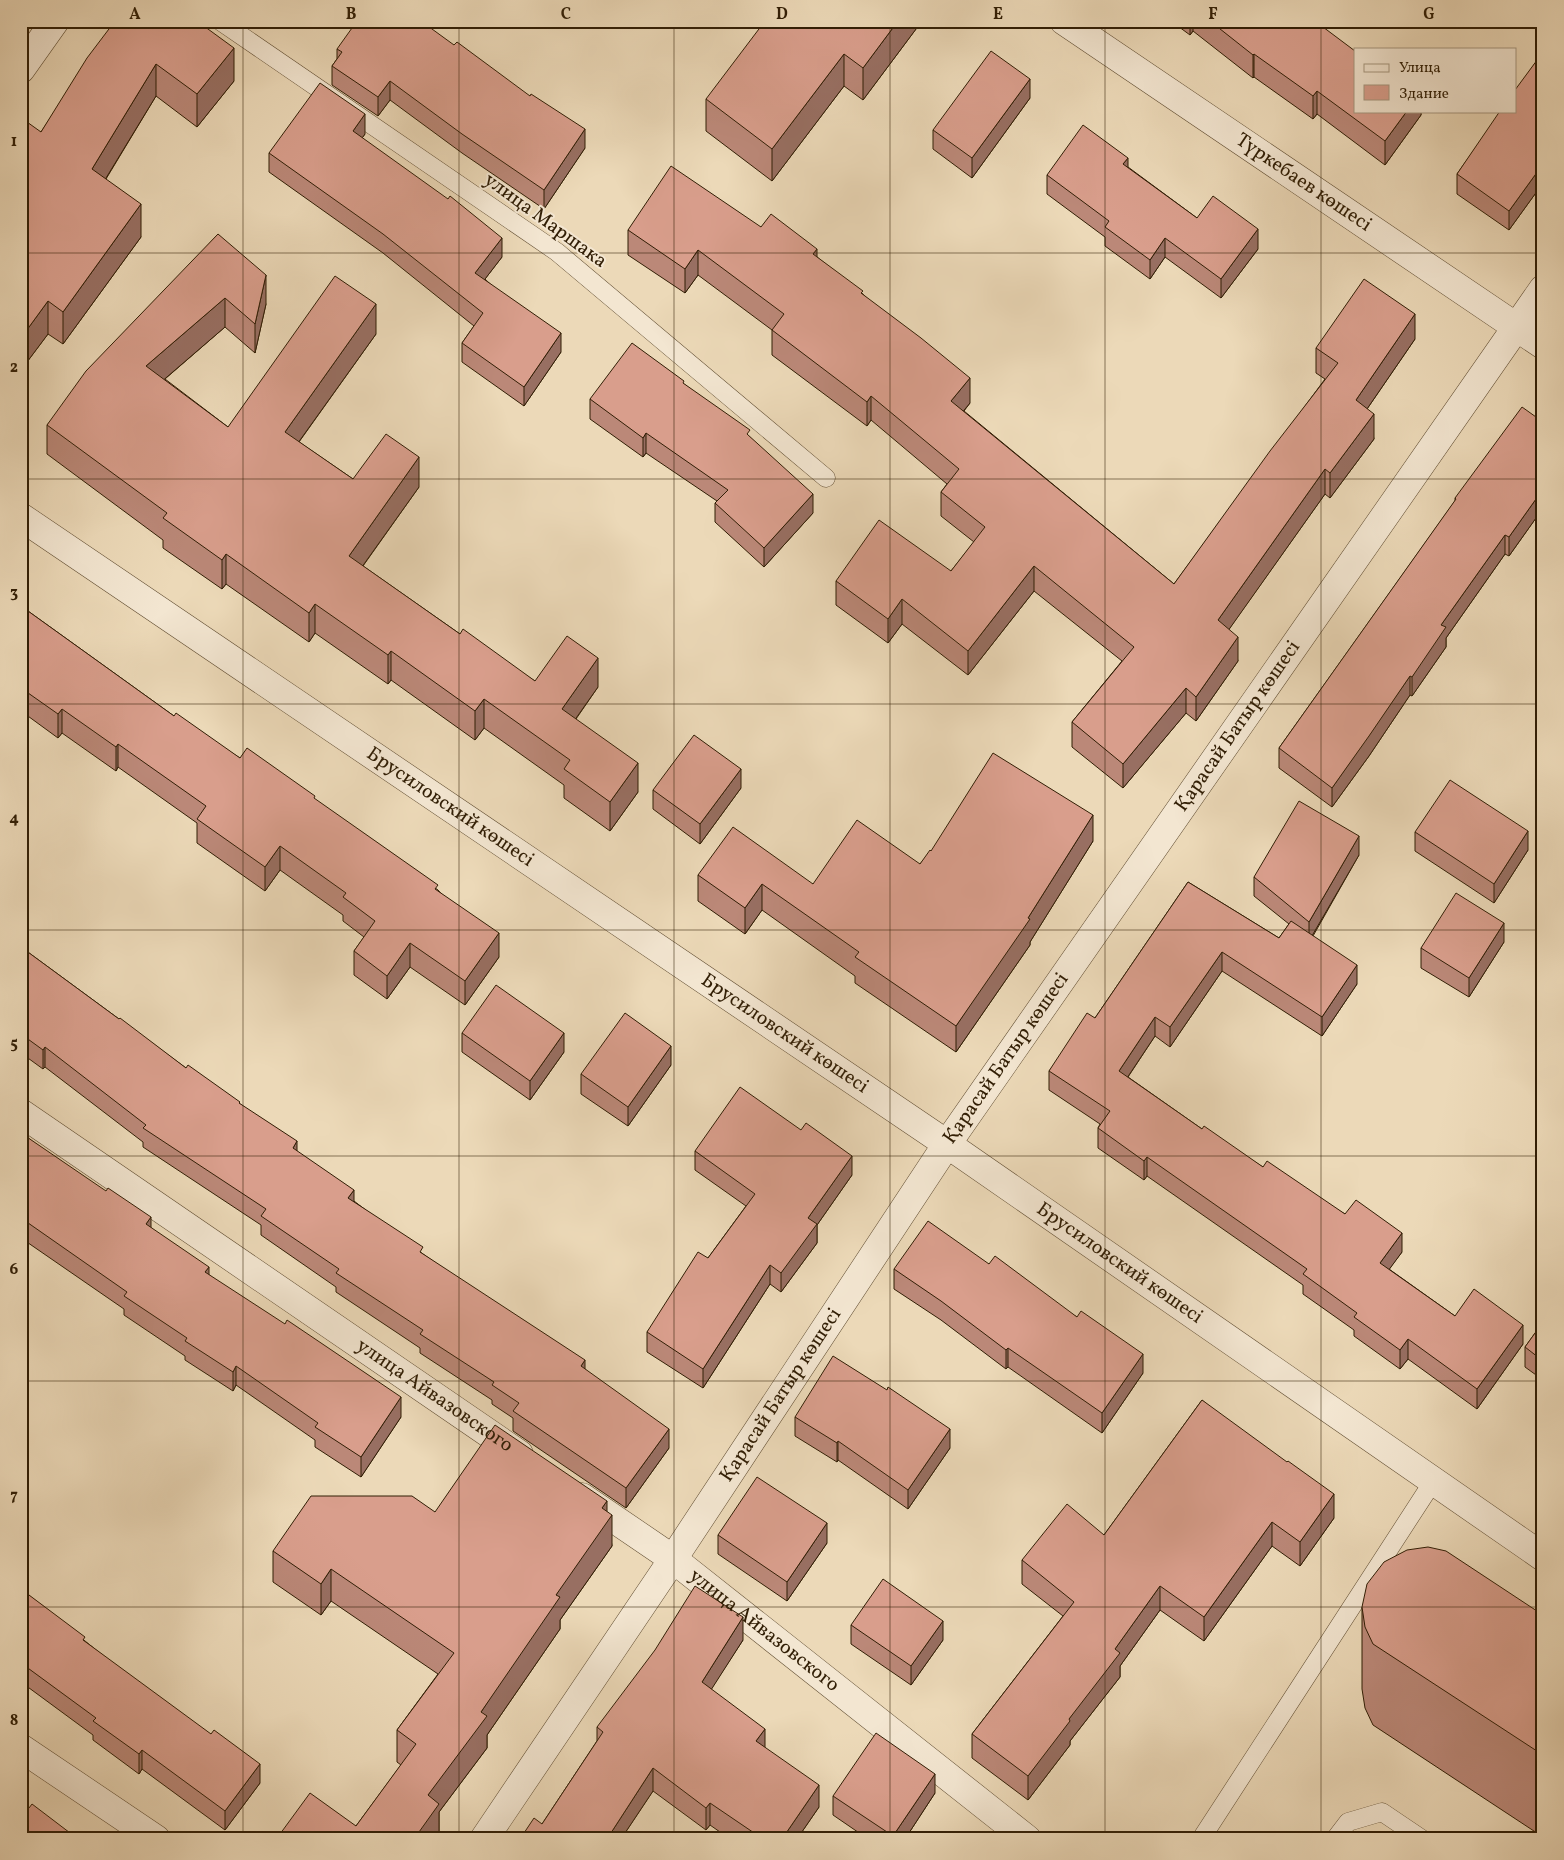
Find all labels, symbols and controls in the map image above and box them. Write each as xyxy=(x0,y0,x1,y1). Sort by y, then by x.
text: A xyxy=(129,4,141,26)
text: B xyxy=(346,4,357,26)
text: C xyxy=(561,4,571,26)
text: D xyxy=(776,4,788,26)
text: E xyxy=(993,4,1003,26)
text: F xyxy=(1208,4,1218,26)
text: G xyxy=(1423,4,1435,26)
legend xyxy=(1354,48,1516,112)
text: Улица xyxy=(1399,58,1441,79)
text: Здание xyxy=(1399,84,1449,105)
street label: Түркебаев көшесі xyxy=(1230,127,1377,239)
text: 1 xyxy=(11,131,17,153)
street label: улица Маршака xyxy=(478,167,612,275)
text: 2 xyxy=(10,357,18,379)
text: 3 xyxy=(10,582,18,604)
street label: Қарасай Батыр көшесі xyxy=(1168,635,1308,818)
street label: Брусиловский көшесі xyxy=(360,741,539,874)
text: 4 xyxy=(9,808,19,830)
street label: Брусиловский көшесі xyxy=(695,967,874,1101)
street label: Қарасай Батыр көшесі xyxy=(937,967,1076,1150)
text: 5 xyxy=(10,1033,18,1055)
street label: Брусиловский көшесі xyxy=(1030,1196,1208,1331)
text: 6 xyxy=(10,1259,19,1281)
street label: Қарасай Батыр көшесі xyxy=(713,1303,849,1488)
street label: улица Айвазовского xyxy=(350,1332,518,1460)
text: 7 xyxy=(10,1485,18,1507)
street label: улица Айвазовского xyxy=(683,1563,845,1699)
text: 8 xyxy=(10,1710,18,1732)

